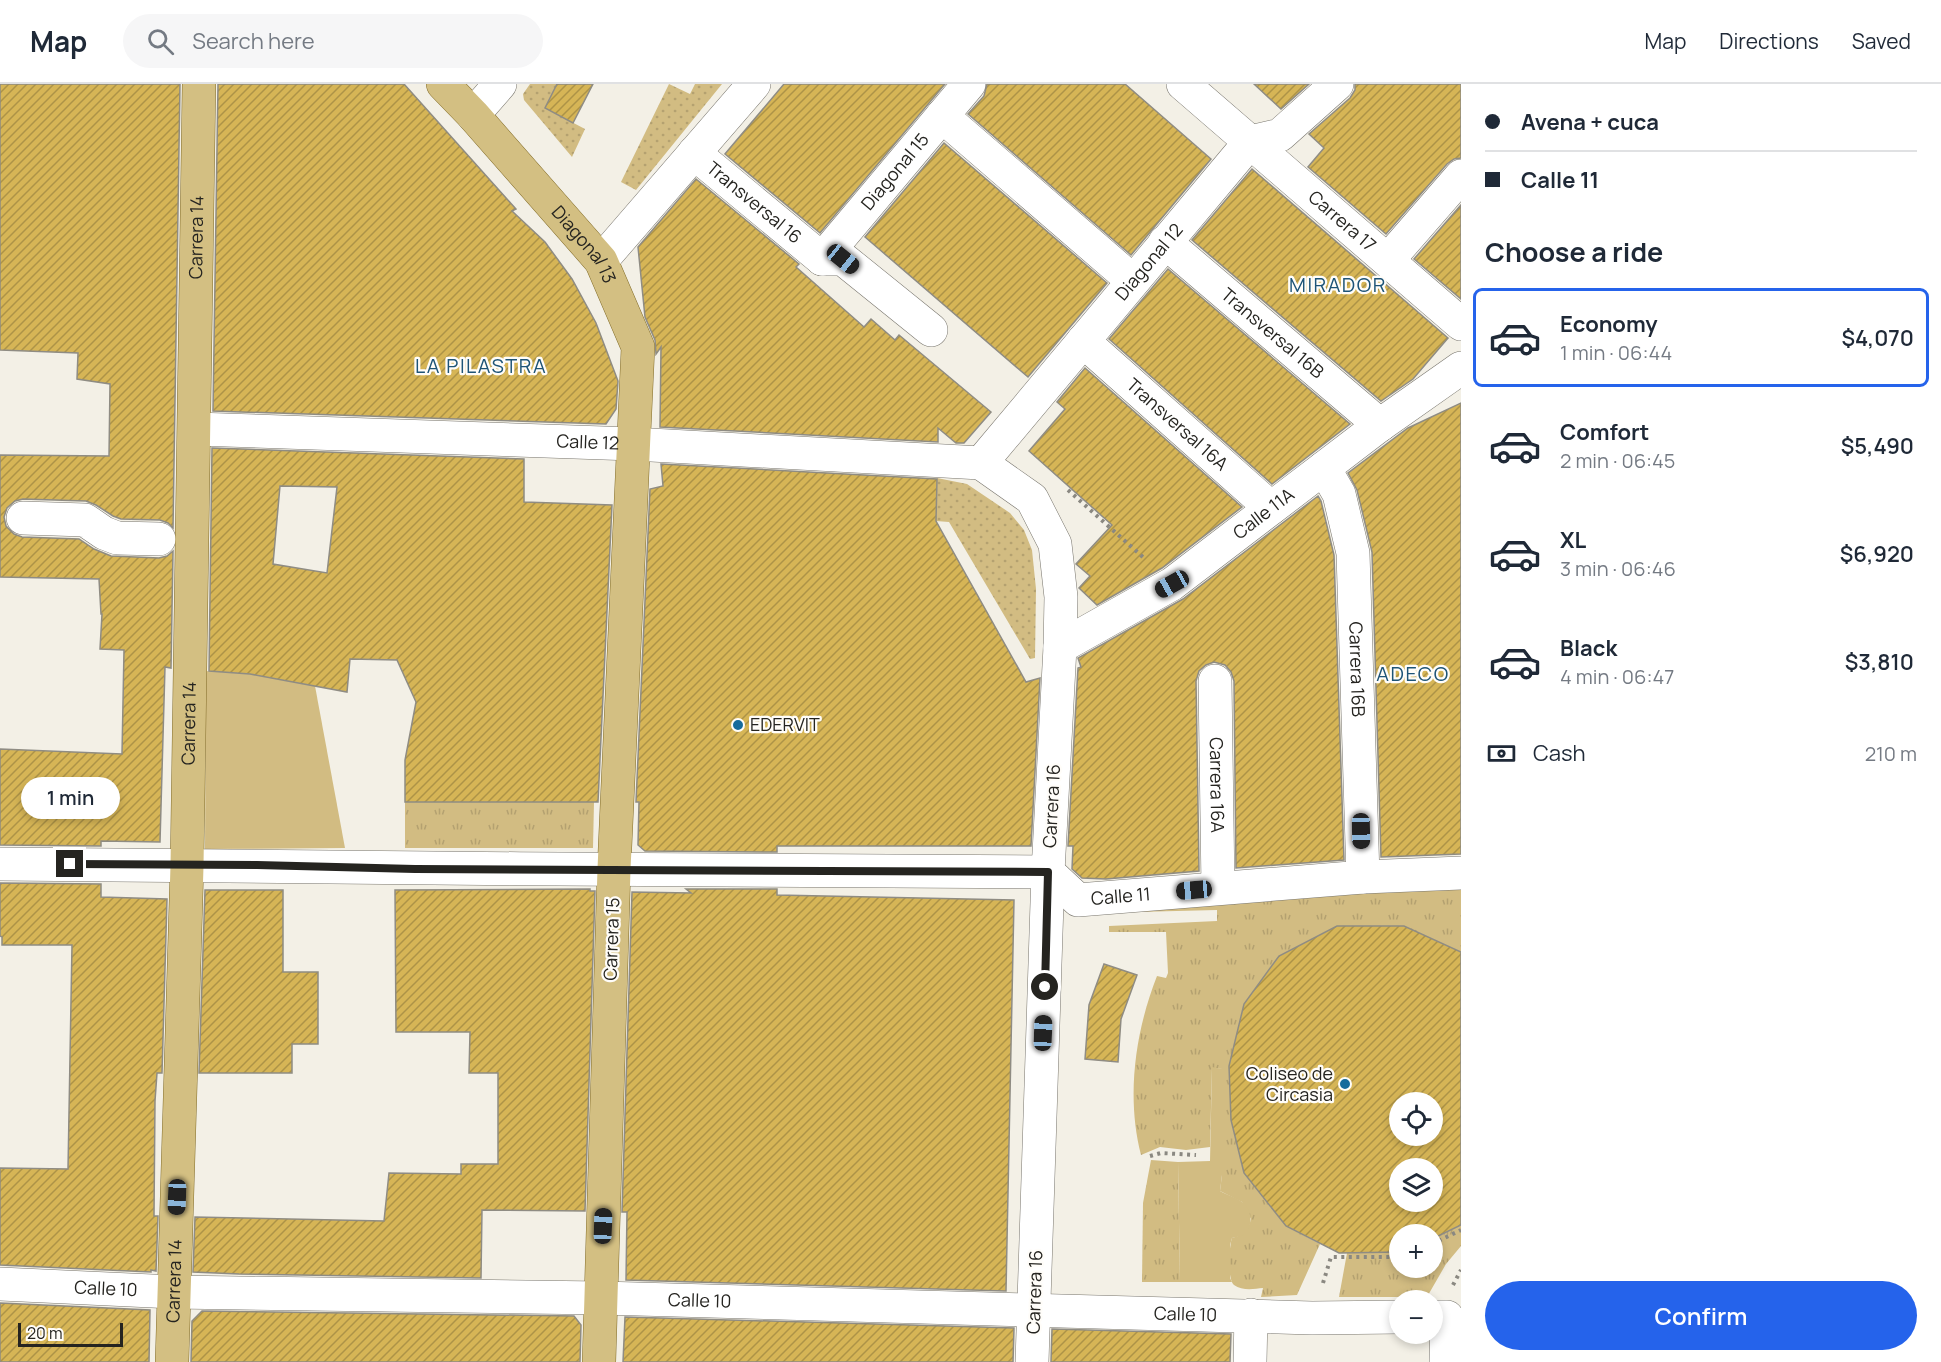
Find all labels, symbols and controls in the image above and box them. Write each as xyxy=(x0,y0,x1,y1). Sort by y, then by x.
search box xyxy=(123,14,543,68)
text: Map xyxy=(30,22,87,60)
icon: search xyxy=(144,25,177,58)
text: Search here xyxy=(192,26,315,56)
text: Map xyxy=(1645,27,1686,55)
text: Directions xyxy=(1719,27,1819,55)
text: Saved xyxy=(1852,27,1911,55)
text: Avena + cuca xyxy=(1521,107,1659,137)
street label: Diagonal 15 xyxy=(855,128,934,215)
street label: Transversal 16 xyxy=(702,156,807,248)
text: Calle 11 xyxy=(1521,165,1599,195)
street label: Carrera 17 xyxy=(1304,185,1382,256)
street label: Carrera 14 xyxy=(183,195,208,279)
street label: Diagonal 13 xyxy=(547,200,622,287)
street label: Diagonal 12 xyxy=(1109,218,1188,305)
text: Choose a ride xyxy=(1485,233,1663,270)
car xyxy=(823,241,863,277)
district label: MIRADOR xyxy=(1289,271,1387,298)
street label: Transversal 16B xyxy=(1217,282,1329,383)
text: Economy xyxy=(1560,309,1658,339)
icon: car xyxy=(1488,311,1542,365)
text: $4,070 xyxy=(1842,323,1914,353)
text: 1 min · 06:44 xyxy=(1560,339,1672,366)
district label: LA PILASTRA xyxy=(415,352,547,379)
street label: Transversal 16A xyxy=(1122,372,1234,476)
text: Comfort xyxy=(1560,417,1649,447)
icon: car xyxy=(1488,419,1542,473)
street label: Calle 12 xyxy=(556,428,620,455)
text: $5,490 xyxy=(1841,431,1914,461)
text: 2 min · 06:45 xyxy=(1560,447,1675,474)
street label: Calle 11A xyxy=(1228,482,1299,544)
text: XL xyxy=(1560,525,1586,555)
icon: car xyxy=(1488,527,1542,581)
text: $6,920 xyxy=(1840,539,1914,569)
text: 3 min · 06:46 xyxy=(1560,555,1676,582)
car xyxy=(1152,567,1192,601)
street label: Carrera 16B xyxy=(1344,621,1371,717)
text: Black xyxy=(1560,633,1617,663)
icon: car xyxy=(1488,635,1542,689)
text: $3,810 xyxy=(1845,647,1914,677)
district label: ADECO xyxy=(1376,660,1450,687)
text: 4 min · 06:47 xyxy=(1560,663,1674,690)
street label: Carrera 14 xyxy=(176,681,201,765)
place label: EDERVIT xyxy=(750,712,820,736)
marker: EDERVIT xyxy=(731,718,745,732)
street label: Carrera 16A xyxy=(1205,737,1230,834)
icon: cash xyxy=(1485,737,1518,770)
text: Cash xyxy=(1533,738,1586,768)
text: 210 m xyxy=(1865,740,1917,767)
street label: Carrera 16 xyxy=(1037,763,1065,849)
callout: 1 min xyxy=(20,777,119,819)
text: 1 min xyxy=(47,784,94,811)
car xyxy=(1352,813,1370,849)
route end xyxy=(56,850,83,877)
car xyxy=(1175,879,1213,901)
street label: Calle 11 xyxy=(1090,881,1151,910)
street label: Carrera 15 xyxy=(598,897,624,981)
route start xyxy=(1031,973,1058,1000)
car xyxy=(1033,1015,1053,1051)
place label: Coliseo de Circasia xyxy=(1246,1061,1333,1106)
marker: Coliseo de Circasia xyxy=(1338,1077,1352,1091)
map controls xyxy=(1389,1092,1443,1344)
button: locate xyxy=(1389,1092,1443,1146)
button: layers xyxy=(1389,1158,1443,1212)
car xyxy=(167,1179,187,1215)
car xyxy=(593,1208,613,1244)
button: + xyxy=(1389,1224,1443,1278)
street label: Carrera 14 xyxy=(160,1239,187,1323)
street label: Carrera 16 xyxy=(1021,1250,1047,1334)
street label: Calle 10 xyxy=(74,1274,138,1301)
button: Confirm xyxy=(1485,1281,1917,1350)
street label: Calle 10 xyxy=(668,1287,732,1313)
button: − xyxy=(1389,1290,1443,1344)
street label: Calle 10 xyxy=(1154,1301,1218,1326)
scale bar xyxy=(18,1320,123,1348)
text: 20 m xyxy=(27,1322,63,1344)

